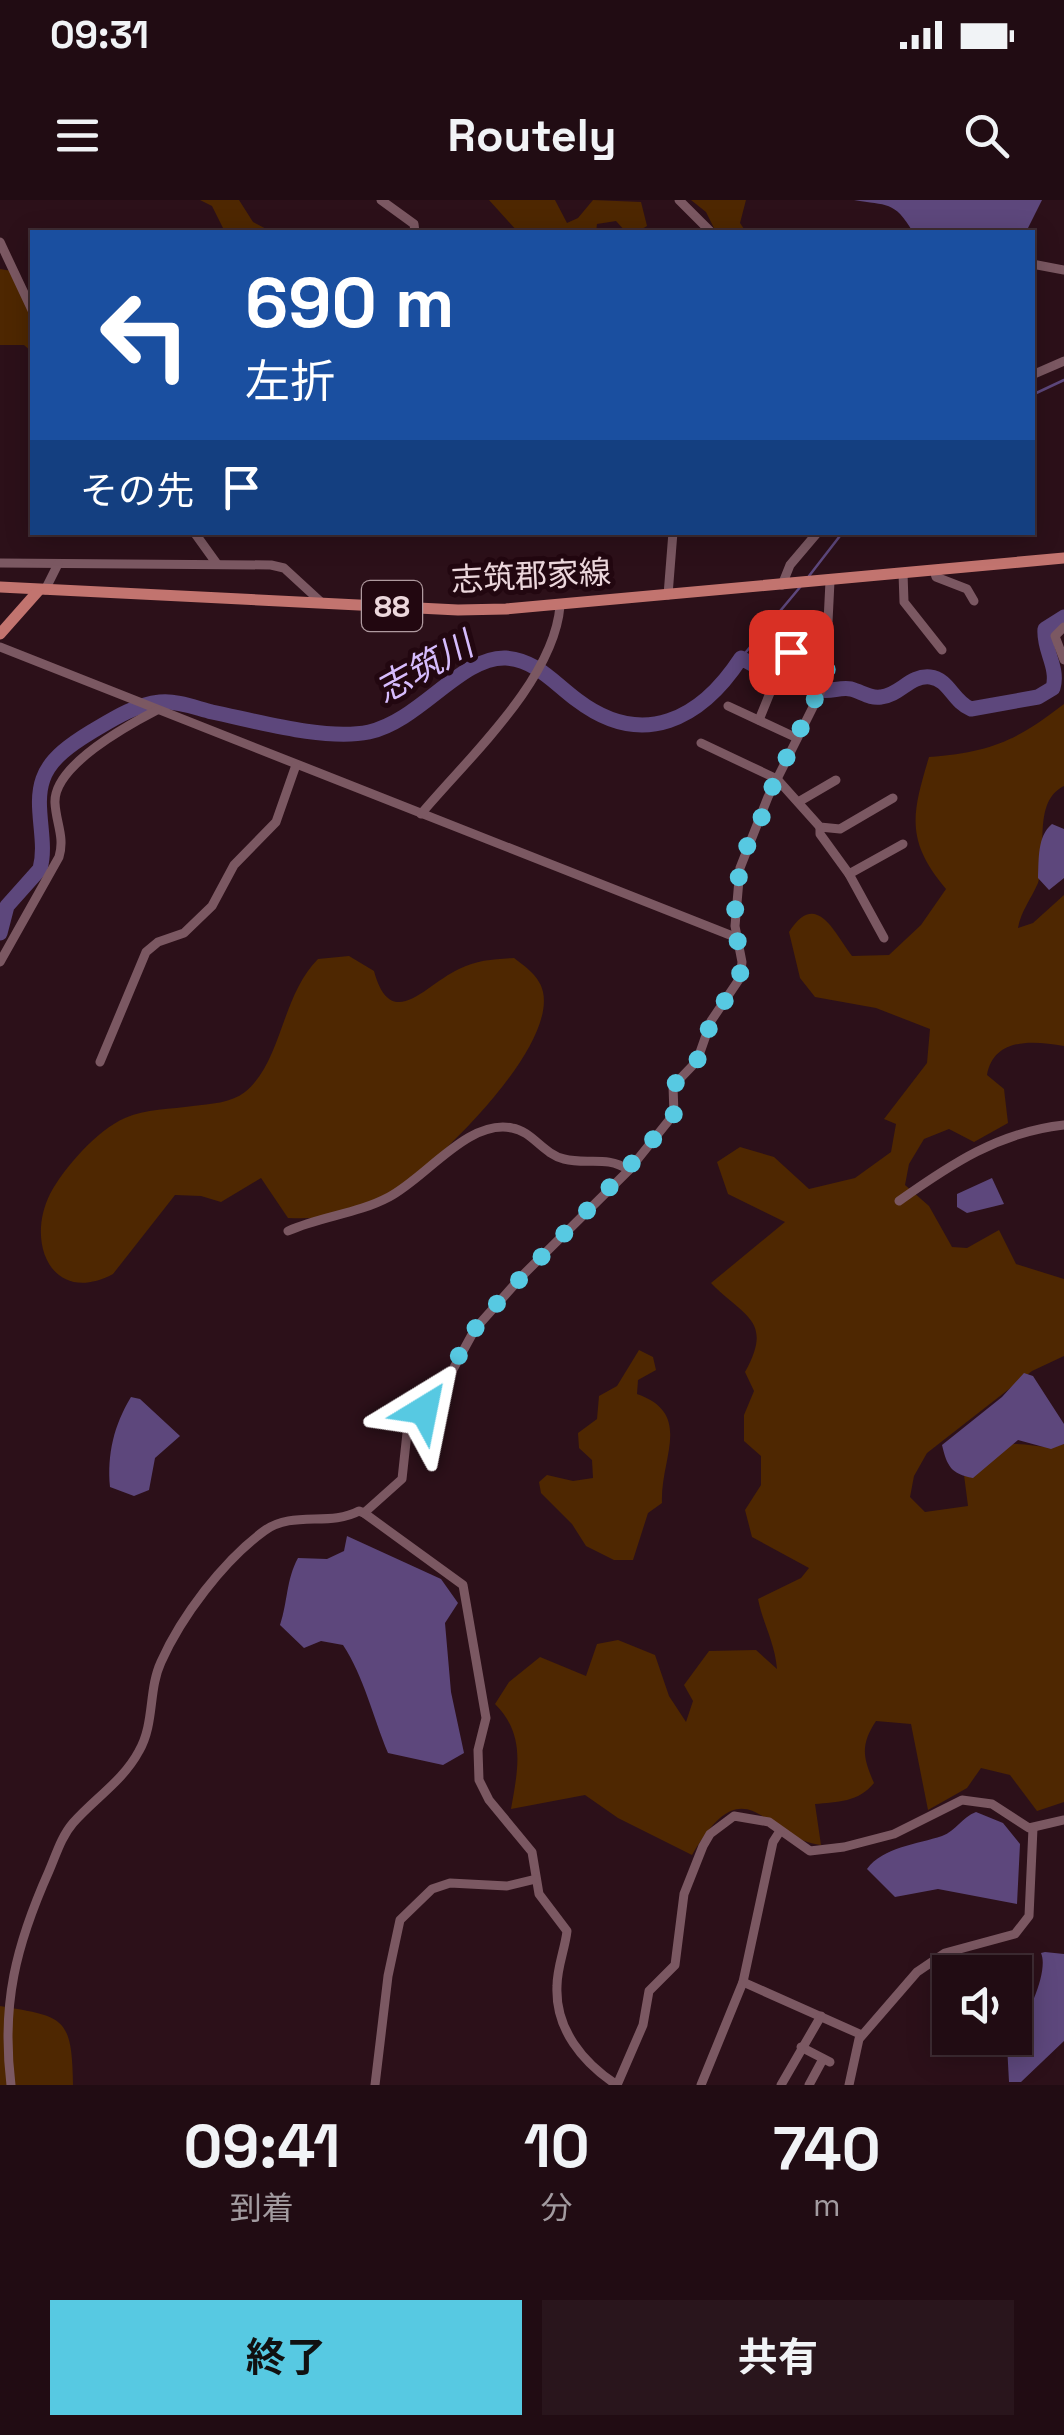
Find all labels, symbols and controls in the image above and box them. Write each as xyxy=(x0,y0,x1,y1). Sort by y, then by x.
text: 09:31 xyxy=(50,11,149,59)
text: Routely xyxy=(447,107,617,164)
icon: menu xyxy=(50,108,105,163)
icon: search xyxy=(959,108,1014,163)
text: 690 m xyxy=(245,258,454,347)
icon: left xyxy=(80,270,210,400)
text: 左折 xyxy=(245,353,335,410)
icon: arrive xyxy=(214,460,269,515)
text: その先 xyxy=(80,467,194,515)
street label: 志筑郡家線 xyxy=(450,552,612,600)
road number: 88 xyxy=(362,581,422,631)
pin xyxy=(749,610,834,695)
water label: 志筑川 xyxy=(367,620,484,712)
icon: arrive xyxy=(764,625,819,680)
position arrow xyxy=(372,1358,476,1462)
map controls xyxy=(932,1955,1032,2055)
button: sound xyxy=(932,1955,1032,2055)
text: 09:41 xyxy=(183,2108,340,2185)
text: 10 xyxy=(524,2108,590,2185)
text: 740 xyxy=(773,2111,881,2188)
text: m xyxy=(813,2185,841,2225)
text: 到着 xyxy=(230,2188,294,2228)
text: 分 xyxy=(541,2188,573,2228)
button: 終了 xyxy=(50,2300,522,2415)
button: 共有 xyxy=(542,2300,1014,2415)

